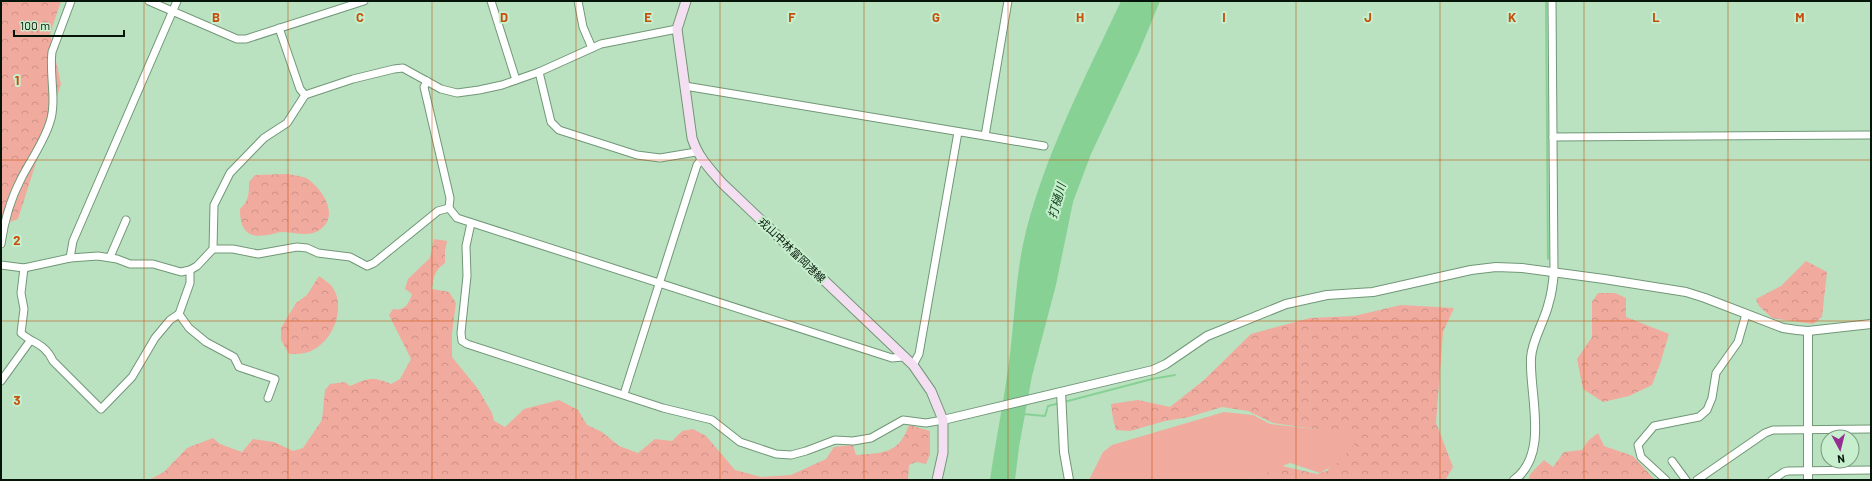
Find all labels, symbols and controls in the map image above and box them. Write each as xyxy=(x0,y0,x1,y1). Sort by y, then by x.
text: B xyxy=(212,9,220,25)
text: C xyxy=(356,9,364,25)
text: D xyxy=(500,9,508,25)
text: E xyxy=(644,9,652,25)
text: F xyxy=(788,9,796,25)
text: G xyxy=(932,9,940,25)
text: H xyxy=(1076,9,1084,25)
text: I xyxy=(1222,9,1226,25)
text: J xyxy=(1364,9,1372,25)
text: K xyxy=(1508,9,1516,25)
text: L xyxy=(1652,9,1660,25)
text: M xyxy=(1795,9,1805,25)
scale bar xyxy=(14,12,124,38)
text: 100 m xyxy=(20,18,50,32)
text: 1 xyxy=(15,72,19,88)
water label: 打樋川 xyxy=(1044,180,1068,220)
street label: 戎山中林富岡港線 xyxy=(756,214,829,285)
text: 2 xyxy=(13,232,21,248)
text: 3 xyxy=(13,392,21,408)
north arrow xyxy=(1820,429,1860,469)
text: N xyxy=(1837,453,1846,466)

